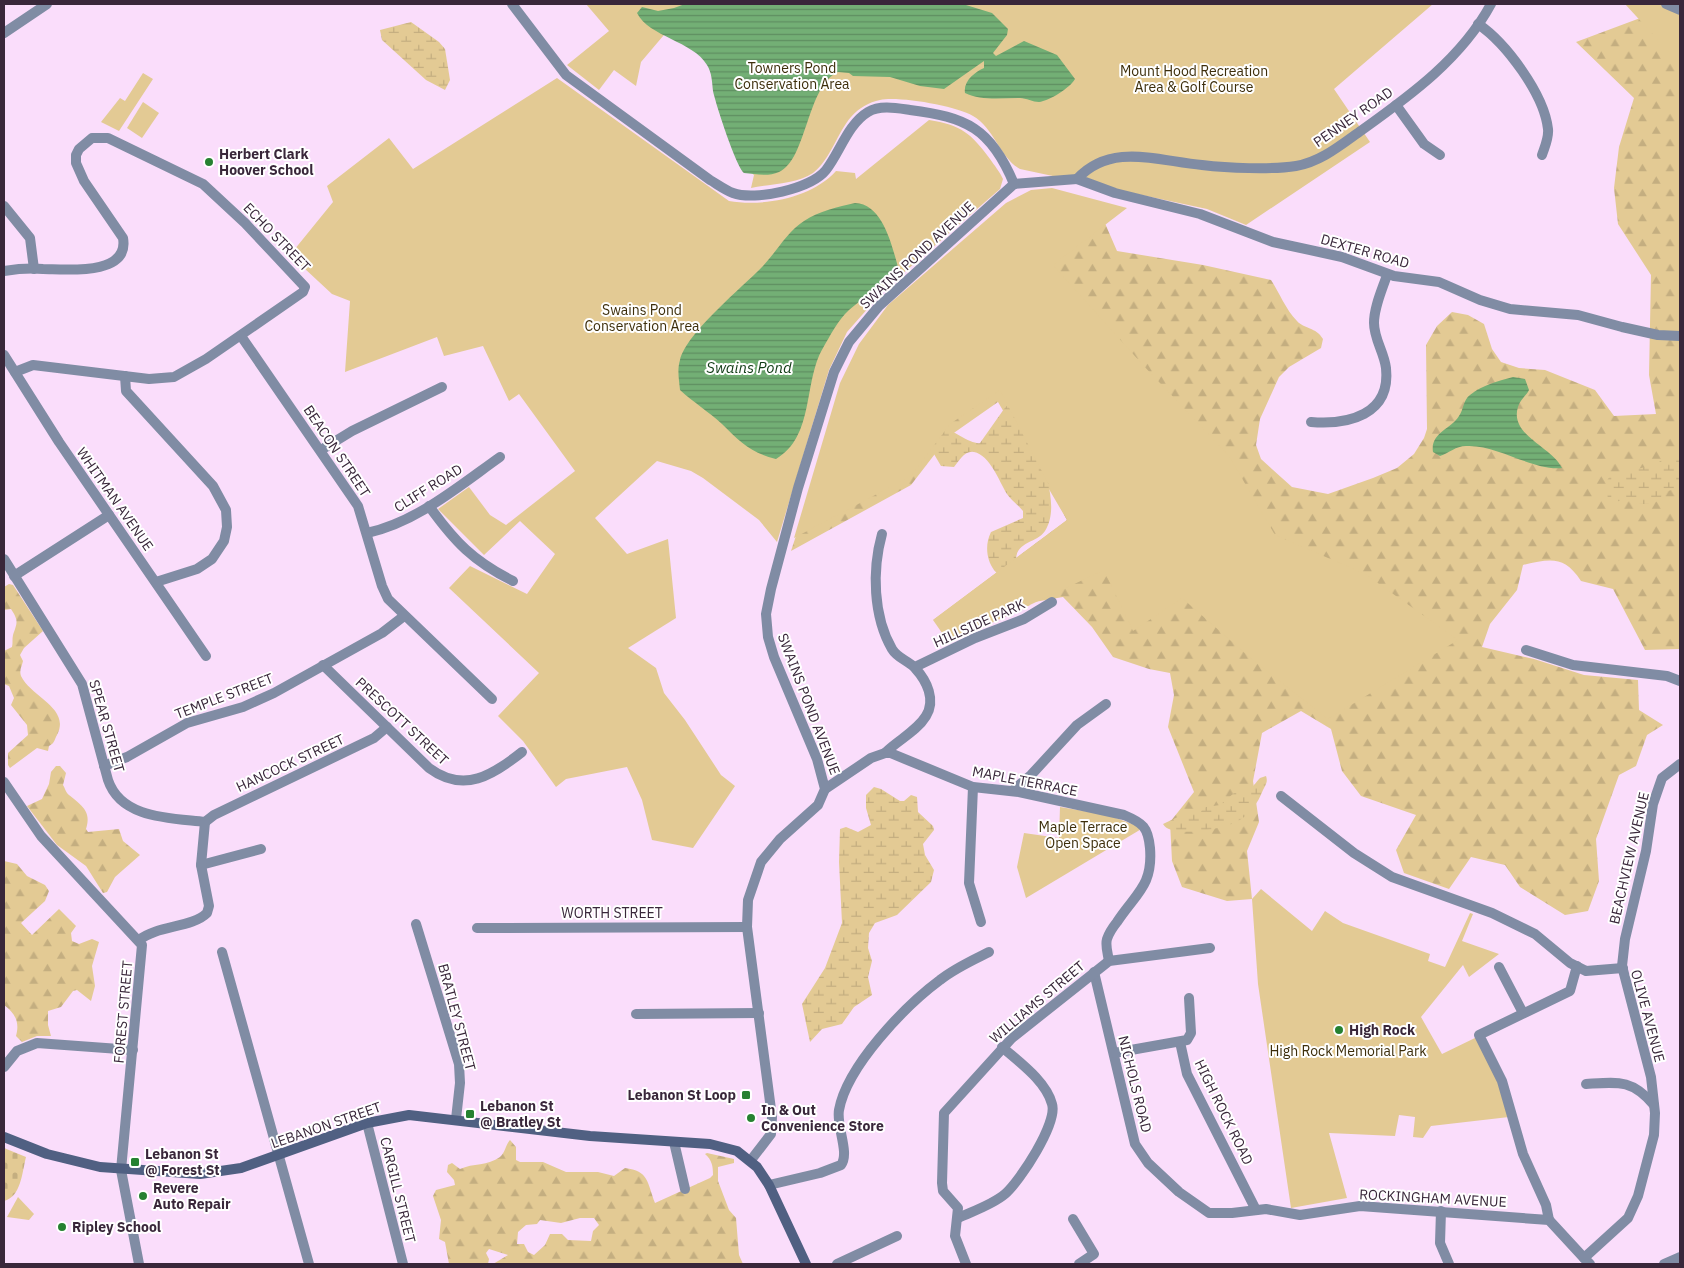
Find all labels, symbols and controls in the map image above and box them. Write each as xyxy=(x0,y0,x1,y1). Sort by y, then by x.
park label: Towners Pond Conservation Area xyxy=(734,59,850,93)
park label: Mount Hood Recreation Area & Golf Course xyxy=(1120,62,1268,96)
street label: PENNEY ROAD xyxy=(1310,83,1396,151)
place label: Herbert Clark Hoover School xyxy=(219,145,313,179)
marker: Herbert Clark Hoover School xyxy=(203,156,215,168)
street label: SWAINS POND AVENUE xyxy=(856,197,978,313)
street label: ECHO STREET xyxy=(240,199,314,275)
street label: DEXTER ROAD xyxy=(1319,230,1411,272)
park label: Swains Pond Conservation Area xyxy=(584,301,700,335)
water label: Swains Pond xyxy=(706,358,792,377)
street label: BEACON STREET xyxy=(300,402,374,500)
street label: WHITMAN AVENUE xyxy=(73,444,157,554)
street label: CLIFF ROAD xyxy=(391,460,465,516)
street label: HILLSIDE PARK xyxy=(930,595,1028,651)
street label: SWAINS POND AVENUE xyxy=(774,631,844,777)
street label: TEMPLE STREET xyxy=(172,669,276,723)
street label: PRESCOTT STREET xyxy=(352,673,452,769)
street label: SPEAR STREET xyxy=(85,678,129,774)
street label: HANCOCK STREET xyxy=(233,730,347,796)
street label: MAPLE TERRACE xyxy=(971,762,1079,800)
street label: BEACHVIEW AVENUE xyxy=(1605,790,1653,926)
park label: Maple Terrace Open Space xyxy=(1039,818,1128,852)
street label: WORTH STREET xyxy=(561,904,663,922)
street label: WILLIAMS STREET xyxy=(986,957,1088,1047)
street label: FOREST STREET xyxy=(110,960,136,1064)
street label: BRATLEY STREET xyxy=(434,962,480,1072)
street label: OLIVE AVENUE xyxy=(1627,968,1669,1064)
place label: High Rock xyxy=(1349,1021,1416,1039)
marker: High Rock xyxy=(1333,1024,1345,1036)
street label: NICHOLS ROAD xyxy=(1114,1034,1156,1134)
park label: High Rock Memorial Park xyxy=(1269,1042,1427,1060)
street label: HIGH ROCK ROAD xyxy=(1191,1056,1257,1168)
place label: Lebanon St Loop xyxy=(628,1086,736,1104)
marker: Lebanon St Loop xyxy=(740,1089,752,1101)
place label: Lebanon St @ Bratley St xyxy=(480,1097,561,1131)
street label: LEBANON STREET xyxy=(269,1098,383,1152)
place label: In & Out Convenience Store xyxy=(761,1101,884,1135)
marker: Lebanon St @ Bratley St xyxy=(464,1108,476,1120)
marker: In & Out Convenience Store xyxy=(745,1112,757,1124)
street label: CARGILL STREET xyxy=(376,1135,420,1245)
place label: Lebanon St @ Forest St xyxy=(145,1145,220,1179)
marker: Lebanon St @ Forest St xyxy=(129,1156,141,1168)
place label: Revere Auto Repair xyxy=(153,1179,231,1213)
street label: ROCKINGHAM AVENUE xyxy=(1359,1185,1507,1211)
marker: Revere Auto Repair xyxy=(137,1190,149,1202)
place label: Ripley School xyxy=(72,1218,161,1236)
marker: Ripley School xyxy=(56,1221,68,1233)

